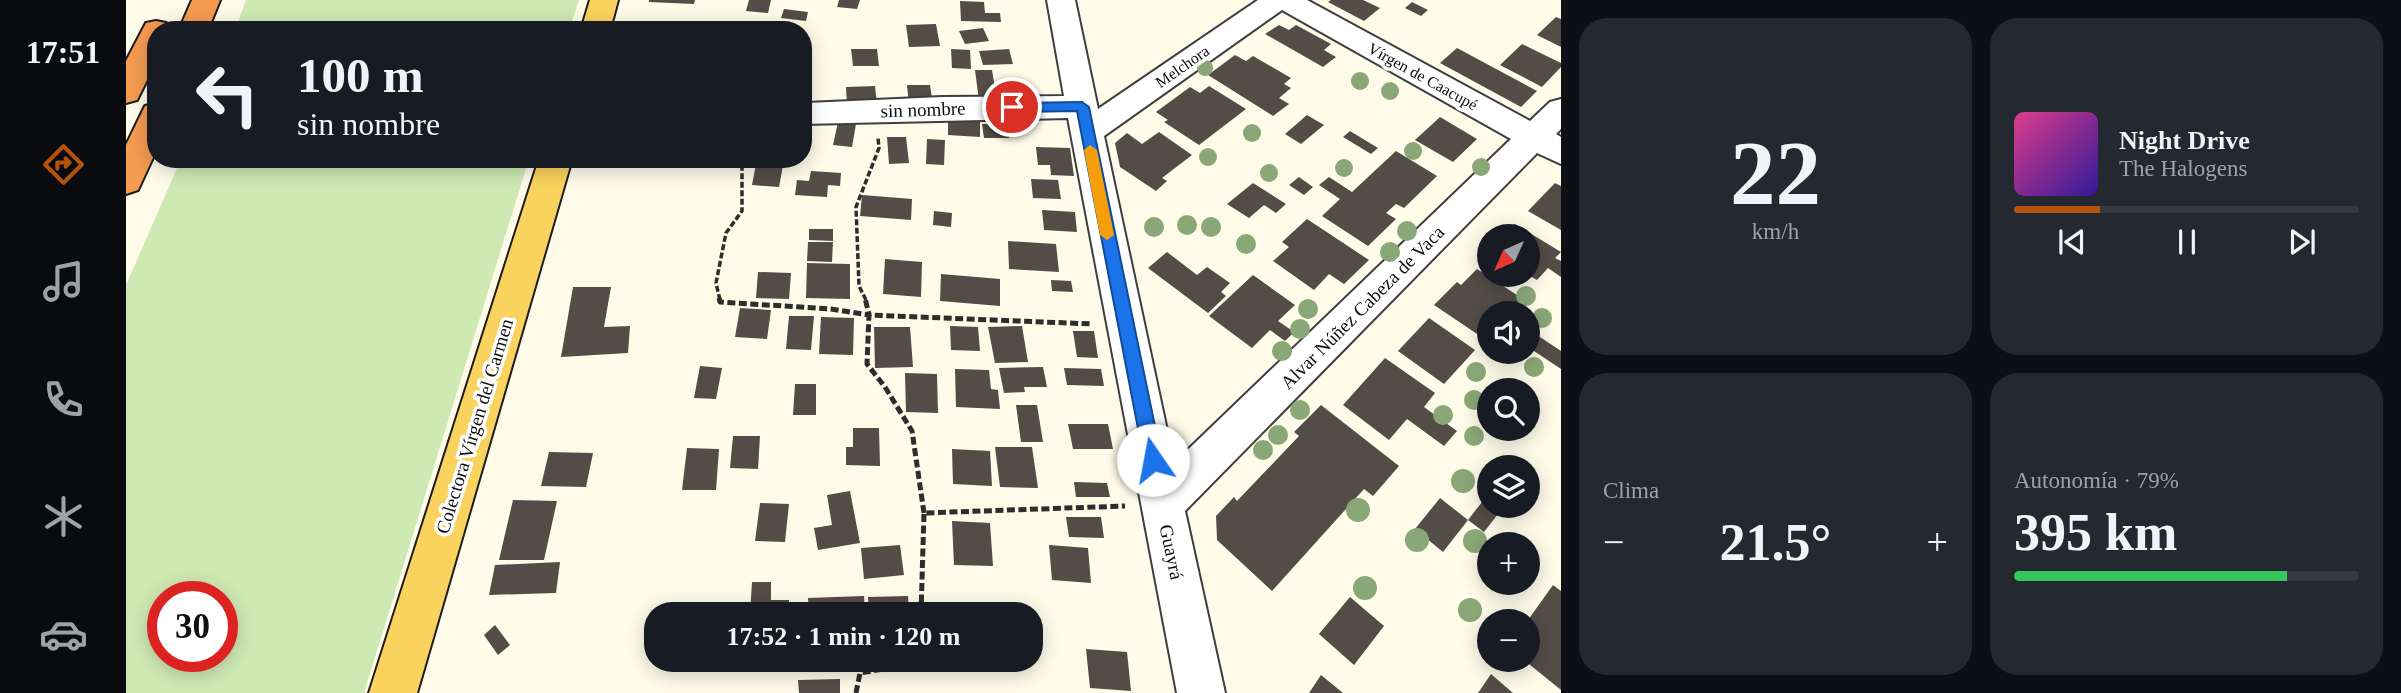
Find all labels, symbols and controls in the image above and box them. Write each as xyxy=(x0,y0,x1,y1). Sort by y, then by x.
text: 17:51 xyxy=(26,34,100,70)
street label: Vírgen de Caacupé xyxy=(1365,39,1480,114)
street label: Melchora xyxy=(1152,42,1212,91)
text: 100 m xyxy=(297,48,424,103)
icon: left xyxy=(182,49,273,140)
pin xyxy=(982,77,1042,137)
icon: arrive xyxy=(993,88,1031,126)
street label: sin nombre xyxy=(880,98,966,121)
text: sin nombre xyxy=(297,106,440,142)
text: 22 xyxy=(1730,123,1821,224)
text: Night Drive xyxy=(2119,126,2250,155)
icon: directions xyxy=(39,140,88,189)
text: The Halogens xyxy=(2119,156,2247,181)
text: km/h xyxy=(1752,219,1799,244)
street label: Alvar Núñez Cabeza de Vaca xyxy=(1276,221,1449,393)
icon: previous xyxy=(2053,223,2091,261)
icon: pause xyxy=(2168,223,2206,261)
icon: next xyxy=(2283,223,2321,261)
north arrow xyxy=(1477,224,1540,287)
map controls xyxy=(1477,224,1540,672)
icon: music xyxy=(39,257,88,306)
button: sound xyxy=(1477,301,1540,364)
street label: Colectora Vírgen del Carmen xyxy=(432,316,517,536)
icon: phone xyxy=(39,375,88,424)
button: search xyxy=(1477,378,1540,441)
position arrow xyxy=(1116,423,1190,497)
button: layers xyxy=(1477,455,1540,518)
text: Autonomía · 79% xyxy=(2014,468,2179,493)
text: Clima xyxy=(1603,478,1659,503)
icon: climate xyxy=(39,492,88,541)
text: 395 km xyxy=(2014,504,2177,561)
text: 21.5° xyxy=(1720,514,1831,571)
text: − xyxy=(1603,521,1624,563)
text: + xyxy=(1927,521,1948,563)
street label: Guayrá xyxy=(1155,523,1188,582)
button: + xyxy=(1477,532,1540,595)
speed limit sign: 30 xyxy=(147,581,238,672)
button: − xyxy=(1477,609,1540,672)
icon: car xyxy=(39,610,88,659)
text: 17:52 · 1 min · 120 m xyxy=(727,622,961,651)

